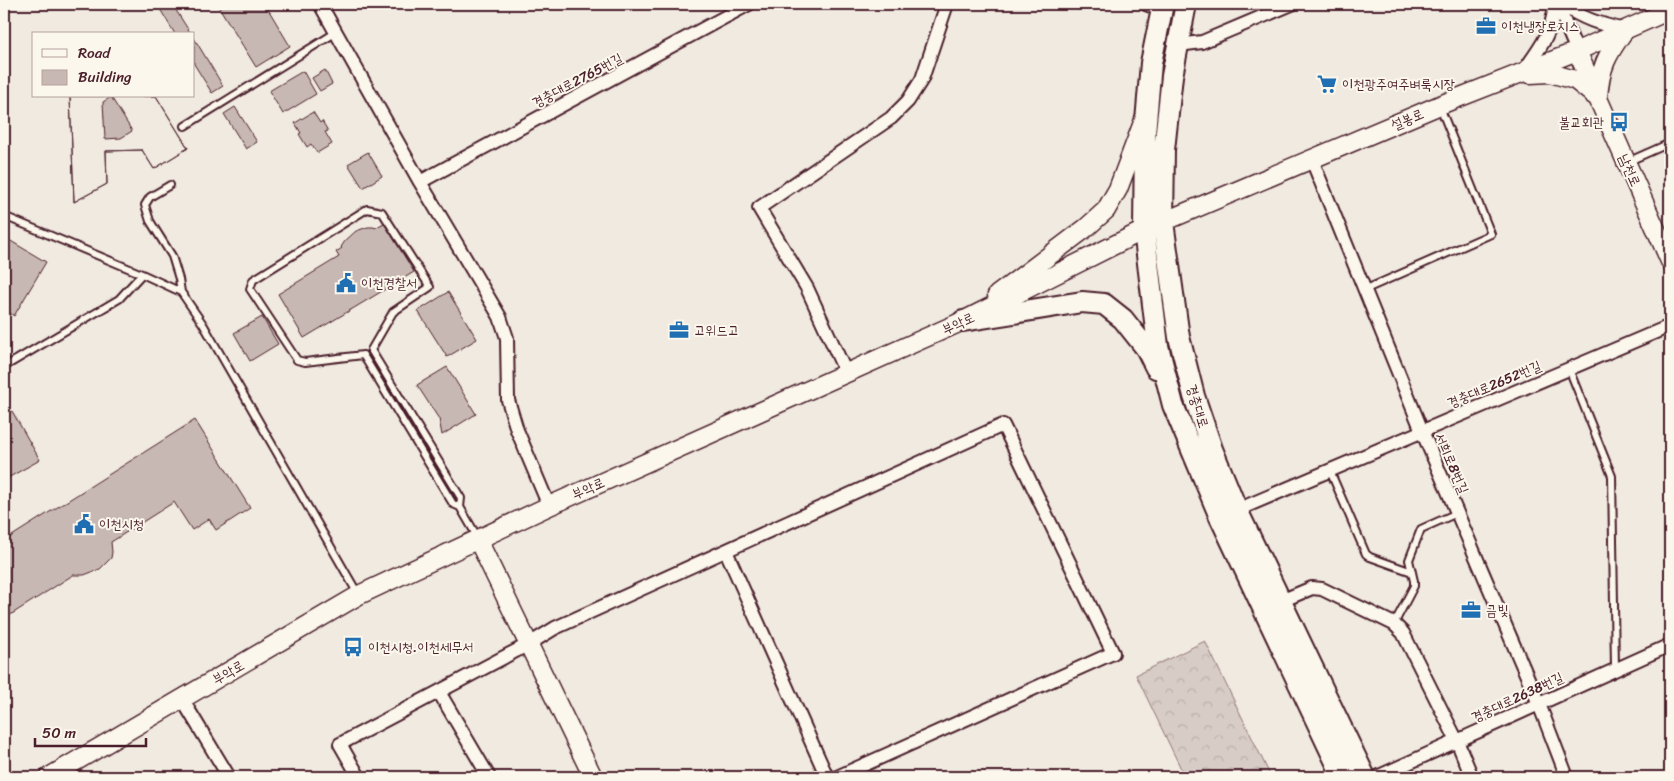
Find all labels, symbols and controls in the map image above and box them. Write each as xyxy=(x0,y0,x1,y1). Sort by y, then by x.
place label: 이천냉장로지스 xyxy=(1501,14,1580,39)
office icon: 이천냉장로지스 xyxy=(1475,15,1497,37)
legend xyxy=(32,32,195,98)
text: Road xyxy=(78,40,111,66)
street label: 경충대로2765번길 xyxy=(527,46,628,115)
text: Building xyxy=(78,64,132,90)
place label: 이천광주여주벼룩시장 xyxy=(1342,72,1455,97)
supermarket icon: 이천광주여주벼룩시장 xyxy=(1316,73,1338,95)
street label: 설봉로 xyxy=(1387,101,1428,138)
place label: 불교회관 xyxy=(1559,110,1604,135)
bus stop icon: 불교회관 xyxy=(1608,111,1630,133)
street label: 남천로 xyxy=(1611,150,1648,191)
place label: 이천경찰서 xyxy=(361,271,417,296)
public building icon: 이천경찰서 xyxy=(335,272,357,294)
street label: 부악로 xyxy=(938,305,979,342)
place label: 고위드고 xyxy=(694,318,739,343)
office icon: 고위드고 xyxy=(668,319,690,341)
street label: 경충대로2652번길 xyxy=(1443,353,1546,416)
street label: 경충대로 xyxy=(1179,381,1216,431)
street label: 서희로8번길 xyxy=(1427,428,1476,499)
street label: 부악로 xyxy=(568,470,609,507)
place label: 이천시청 xyxy=(99,512,144,537)
public building icon: 이천시청 xyxy=(73,513,95,535)
place label: 금빛 xyxy=(1486,598,1509,623)
office icon: 금빛 xyxy=(1460,599,1482,621)
place label: 이천시청.이천세무서 xyxy=(368,635,474,660)
bus stop icon: 이천시청.이천세무서 xyxy=(342,636,364,658)
street label: 부악로 xyxy=(207,653,249,692)
street label: 경충대로2638번길 xyxy=(1467,665,1568,730)
scale bar xyxy=(35,716,146,748)
text: 50 m xyxy=(42,720,77,746)

